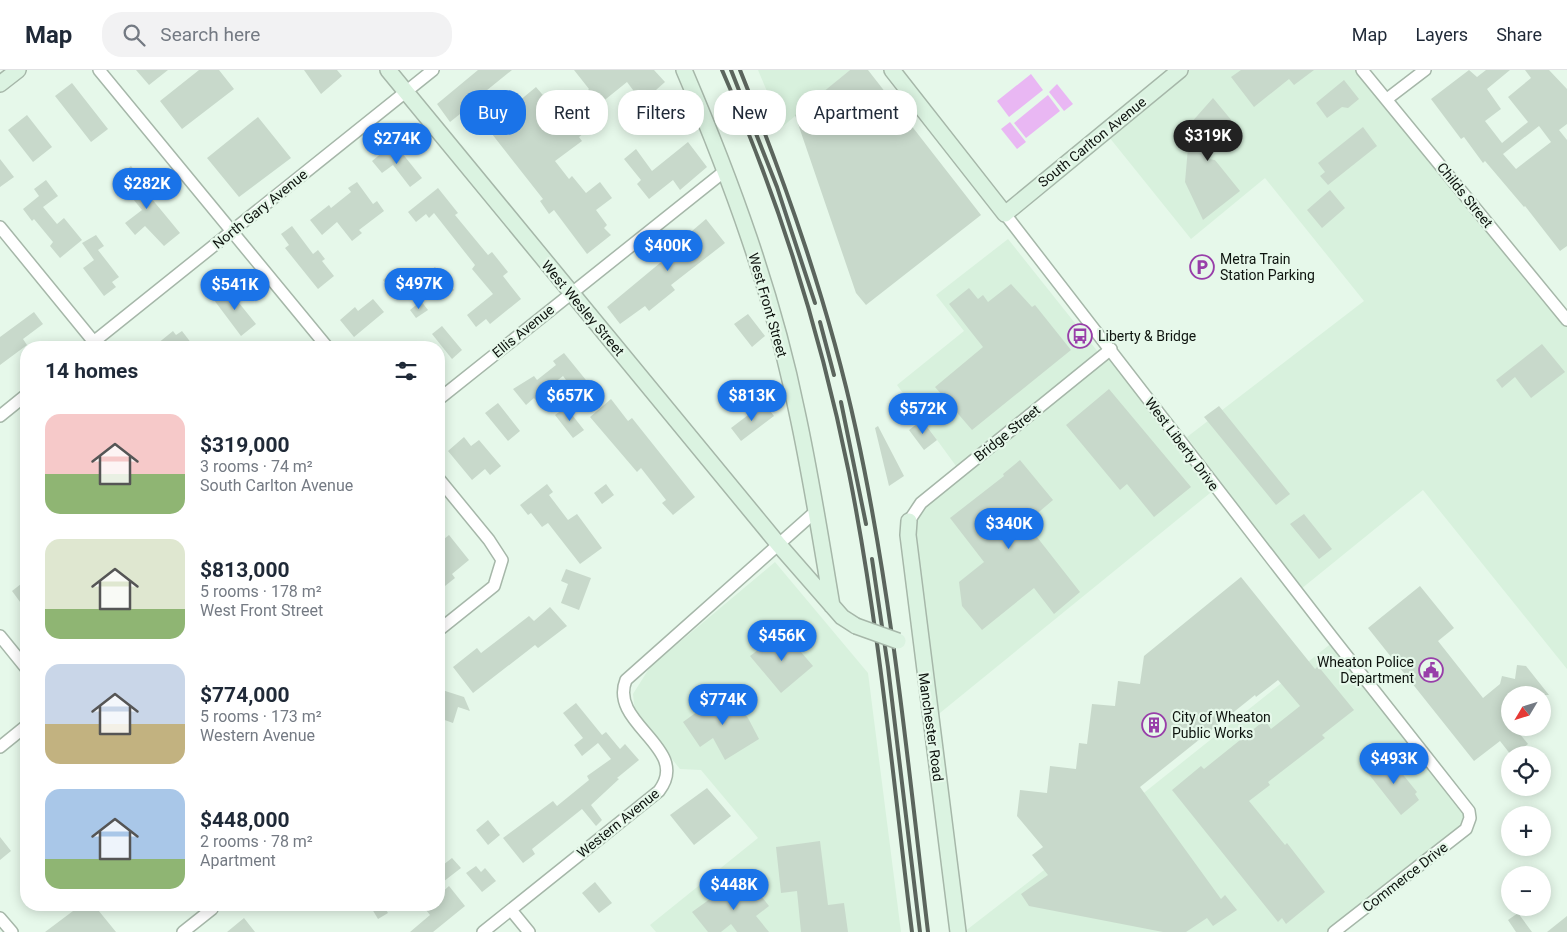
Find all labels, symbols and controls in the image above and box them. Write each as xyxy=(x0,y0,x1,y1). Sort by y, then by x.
search box xyxy=(102,12,452,57)
text: Map xyxy=(25,21,72,49)
icon: search xyxy=(120,21,148,49)
text: Search here xyxy=(160,23,260,46)
text: Map xyxy=(1352,24,1387,45)
text: Layers xyxy=(1415,24,1468,45)
text: Share xyxy=(1496,24,1542,45)
chip: Buy xyxy=(460,90,526,135)
chip: Rent xyxy=(536,90,608,135)
chip: Filters xyxy=(618,90,704,135)
chip: New xyxy=(714,90,786,135)
chip: Apartment xyxy=(796,90,917,135)
street label: South Carlton Avenue xyxy=(1035,94,1149,190)
pin: $319K xyxy=(1173,119,1243,162)
pin: $274K xyxy=(362,122,432,165)
text: $319K xyxy=(1185,126,1231,145)
text: $274K xyxy=(374,129,420,148)
street label: Childs Street xyxy=(1434,159,1496,231)
street label: North Gary Avenue xyxy=(210,166,310,252)
pin: $282K xyxy=(112,168,182,210)
text: $282K xyxy=(124,174,170,193)
pin: $400K xyxy=(633,230,703,272)
text: $400K xyxy=(645,236,691,255)
street label: West Front Street xyxy=(745,251,791,359)
place label: Metra Train Station Parking xyxy=(1220,251,1315,283)
parking icon: Metra Train Station Parking xyxy=(1189,254,1215,280)
street label: West Wesley Street xyxy=(538,257,628,359)
pin: $541K xyxy=(200,268,270,311)
pin: $497K xyxy=(384,268,454,310)
text: $497K xyxy=(396,274,442,293)
text: $541K xyxy=(212,275,258,294)
street label: Ellis Avenue xyxy=(489,301,557,361)
bus stop icon: Liberty & Bridge xyxy=(1067,323,1093,349)
place label: Liberty & Bridge xyxy=(1098,328,1196,344)
icon: filters xyxy=(392,357,420,385)
text: 14 homes xyxy=(45,359,138,383)
pin: $657K xyxy=(535,380,605,422)
pin: $813K xyxy=(717,380,787,422)
text: $657K xyxy=(547,386,593,405)
text: $813K xyxy=(729,386,775,405)
pin: $572K xyxy=(888,392,958,435)
street label: West Liberty Drive xyxy=(1142,394,1222,494)
text: $572K xyxy=(900,399,946,418)
street label: Bridge Street xyxy=(971,401,1044,465)
text: $319,000 xyxy=(200,433,290,457)
icon: home xyxy=(85,434,145,494)
text: 3 rooms · 74 m² xyxy=(200,457,313,476)
text: South Carlton Avenue xyxy=(200,476,353,495)
pin: $340K xyxy=(974,508,1044,550)
text: $340K xyxy=(986,514,1032,533)
text: $813,000 xyxy=(200,558,290,582)
icon: home xyxy=(85,559,145,619)
text: 5 rooms · 178 m² xyxy=(200,582,322,601)
text: West Front Street xyxy=(200,601,323,620)
pin: $456K xyxy=(747,620,817,662)
text: $456K xyxy=(759,626,805,645)
place label: Wheaton Police Department xyxy=(1317,654,1414,686)
public building icon: Wheaton Police Department xyxy=(1418,657,1444,683)
street label: Manchester Road xyxy=(915,672,947,782)
text: $774,000 xyxy=(200,683,290,707)
icon: home xyxy=(85,684,145,744)
pin: $774K xyxy=(688,684,758,726)
north arrow xyxy=(1501,686,1551,736)
map controls xyxy=(1501,686,1551,916)
text: $774K xyxy=(700,690,746,709)
text: 5 rooms · 173 m² xyxy=(200,707,322,726)
place label: City of Wheaton Public Works xyxy=(1172,709,1271,741)
building icon: City of Wheaton Public Works xyxy=(1141,712,1167,738)
text: Western Avenue xyxy=(200,726,315,745)
pin: $493K xyxy=(1359,742,1429,785)
button: locate xyxy=(1501,746,1551,796)
text: $493K xyxy=(1371,749,1417,768)
street label: Western Avenue xyxy=(574,785,662,861)
button: + xyxy=(1501,806,1551,856)
text: $448,000 xyxy=(200,808,290,832)
icon: home xyxy=(85,809,145,869)
text: 2 rooms · 78 m² xyxy=(200,832,313,851)
street label: Commerce Drive xyxy=(1359,839,1451,915)
text: Apartment xyxy=(200,851,276,870)
button: − xyxy=(1501,866,1551,916)
pin: $448K xyxy=(699,868,769,911)
text: $448K xyxy=(711,875,757,894)

